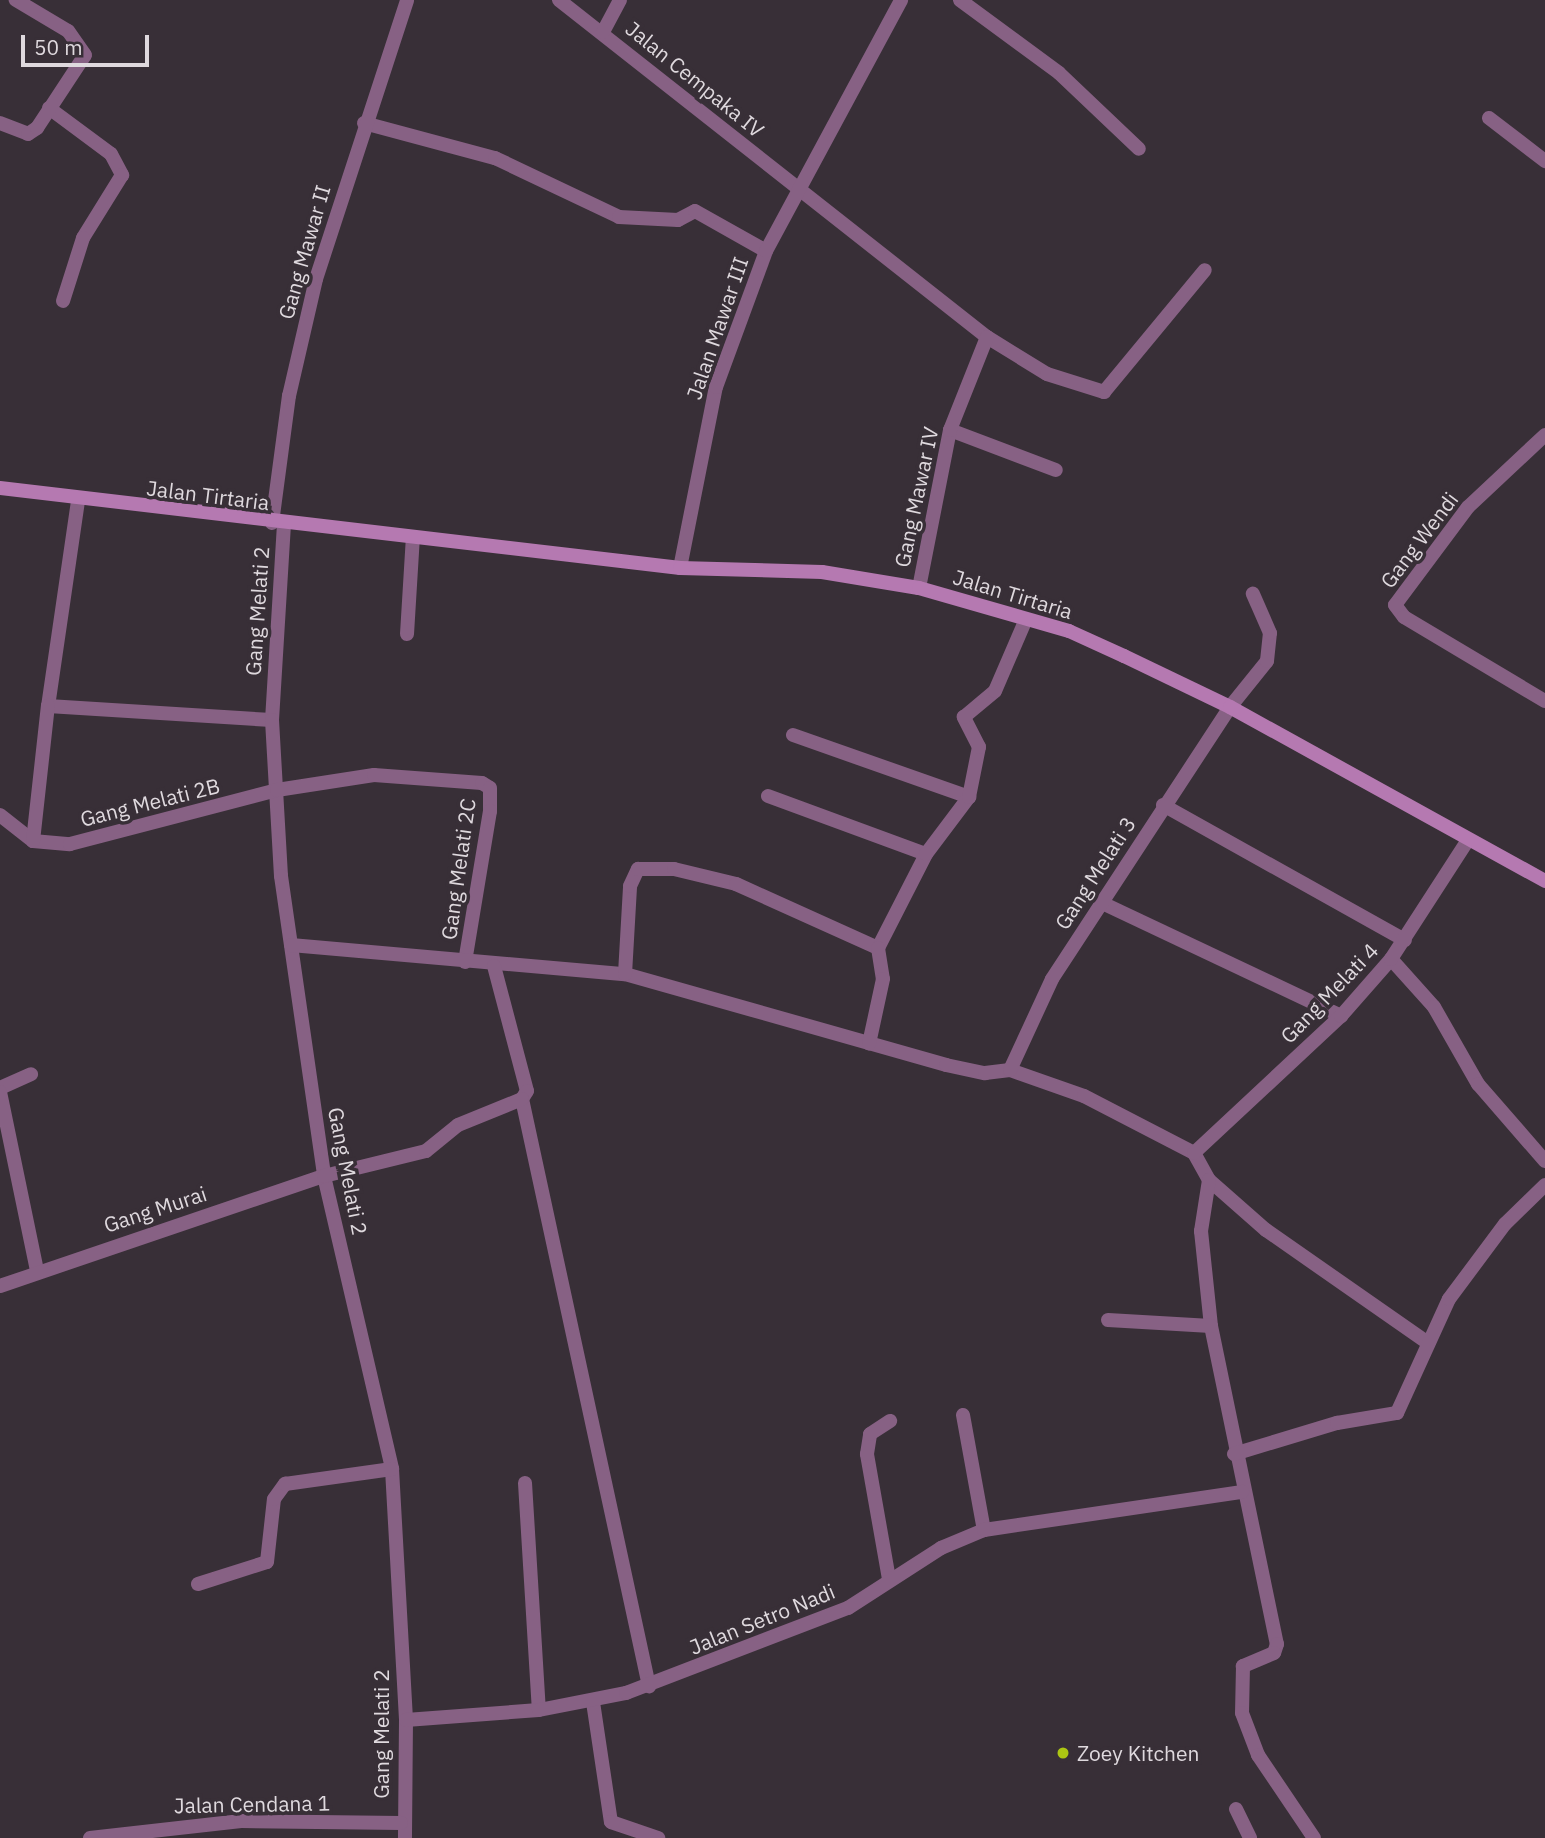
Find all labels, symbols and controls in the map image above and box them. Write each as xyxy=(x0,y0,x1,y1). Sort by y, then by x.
street label: Jalan Cempaka IV xyxy=(621,16,769,142)
scale bar xyxy=(24,21,152,65)
text: 50 m xyxy=(34,33,83,61)
street label: Gang Mawar II xyxy=(273,182,335,322)
street label: Jalan Mawar III xyxy=(681,253,753,403)
street label: Gang Mawar IV xyxy=(889,424,943,570)
street label: Jalan Tirtaria xyxy=(145,475,271,515)
street label: Gang Wendi xyxy=(1375,487,1463,593)
street label: Gang Melati 2 xyxy=(240,546,274,676)
street label: Jalan Tirtaria xyxy=(950,564,1076,624)
street label: Gang Melati 2B xyxy=(77,772,223,832)
street label: Gang Melati 2C xyxy=(436,797,480,941)
street label: Gang Melati 3 xyxy=(1049,812,1141,934)
street label: Gang Melati 4 xyxy=(1275,938,1383,1048)
street label: Gang Melati 2 xyxy=(323,1105,373,1237)
street label: Gang Murai xyxy=(100,1181,210,1237)
street label: Jalan Setro Nadi xyxy=(686,1578,838,1660)
street label: Gang Melati 2 xyxy=(368,1669,394,1799)
place label: Zoey Kitchen xyxy=(1077,1740,1199,1766)
marker: Zoey Kitchen xyxy=(1055,1745,1071,1761)
street label: Jalan Cendana 1 xyxy=(174,1790,330,1818)

